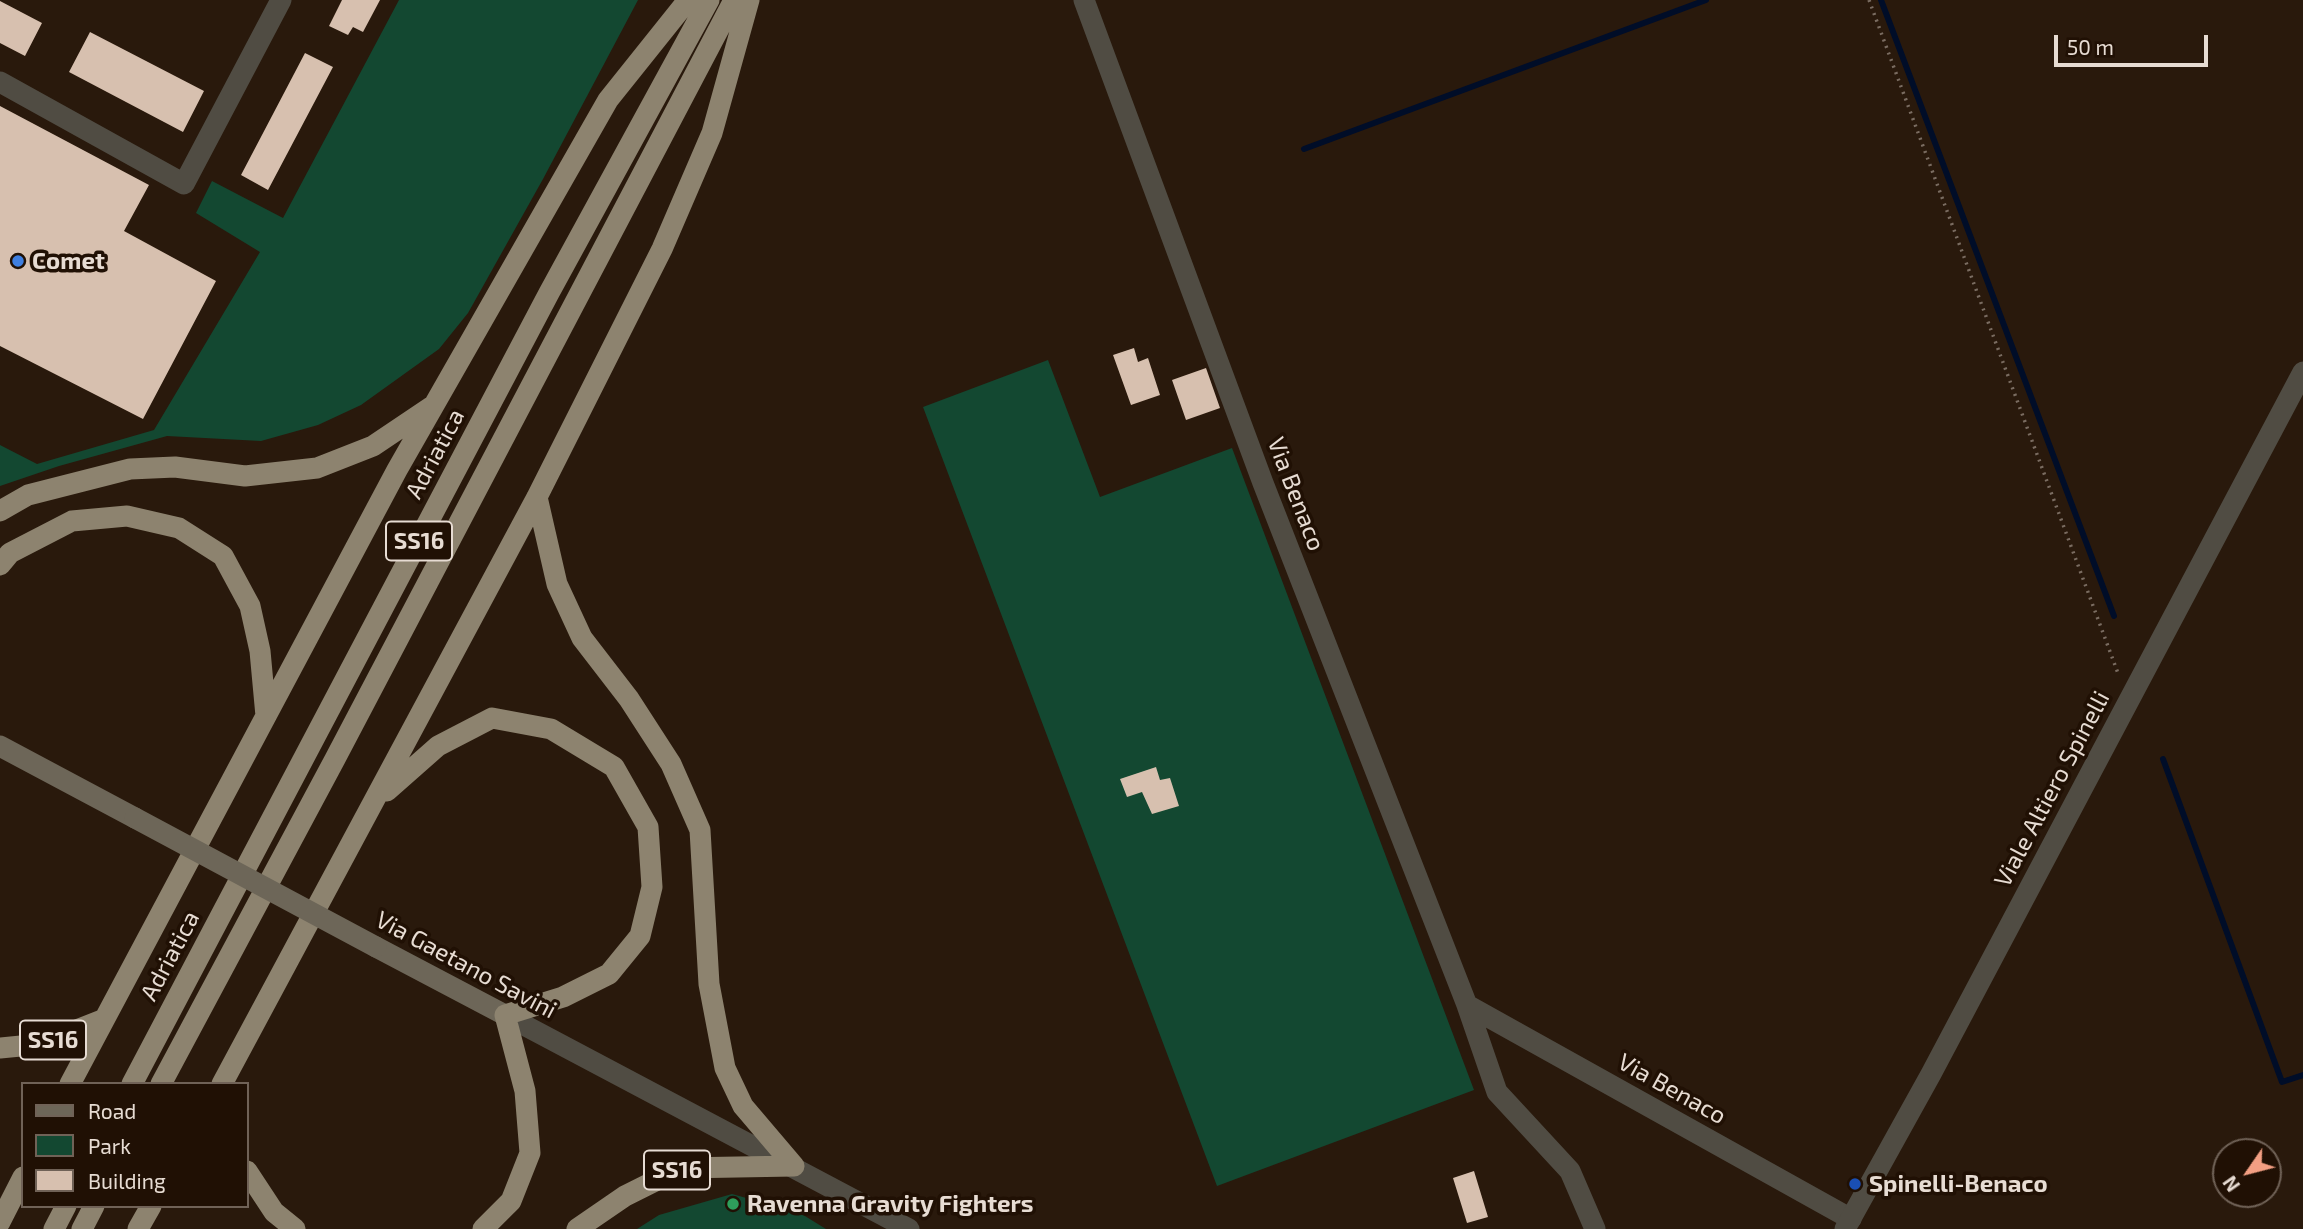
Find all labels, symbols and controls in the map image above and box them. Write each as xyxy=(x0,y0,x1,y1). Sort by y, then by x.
scale bar xyxy=(2058,21,2212,65)
text: 50 m xyxy=(2067,34,2114,59)
place label: Comet xyxy=(32,247,105,275)
marker: Comet xyxy=(10,253,26,269)
street label: Adriatica xyxy=(399,404,471,504)
street label: Via Benaco xyxy=(1261,433,1331,555)
road number: SS16 xyxy=(386,522,452,561)
street label: Viale Altiero Spinelli xyxy=(1988,686,2116,892)
street label: Via Gaetano Savini xyxy=(371,905,561,1025)
street label: Adriatica xyxy=(134,906,206,1006)
road number: SS16 xyxy=(20,1021,86,1060)
street label: Via Benaco xyxy=(1613,1048,1731,1130)
legend xyxy=(21,1082,248,1208)
text: Road xyxy=(88,1098,136,1123)
text: Park xyxy=(88,1133,131,1158)
north arrow xyxy=(2212,1138,2282,1208)
road number: SS16 xyxy=(644,1150,710,1190)
text: Building xyxy=(88,1168,166,1193)
place label: Spinelli-Benaco xyxy=(1869,1170,2048,1198)
text: N xyxy=(2218,1172,2244,1196)
marker: Spinelli-Benaco xyxy=(1847,1176,1863,1192)
place label: Ravenna Gravity Fighters xyxy=(747,1190,1034,1218)
marker: Ravenna Gravity Fighters xyxy=(725,1196,741,1212)

